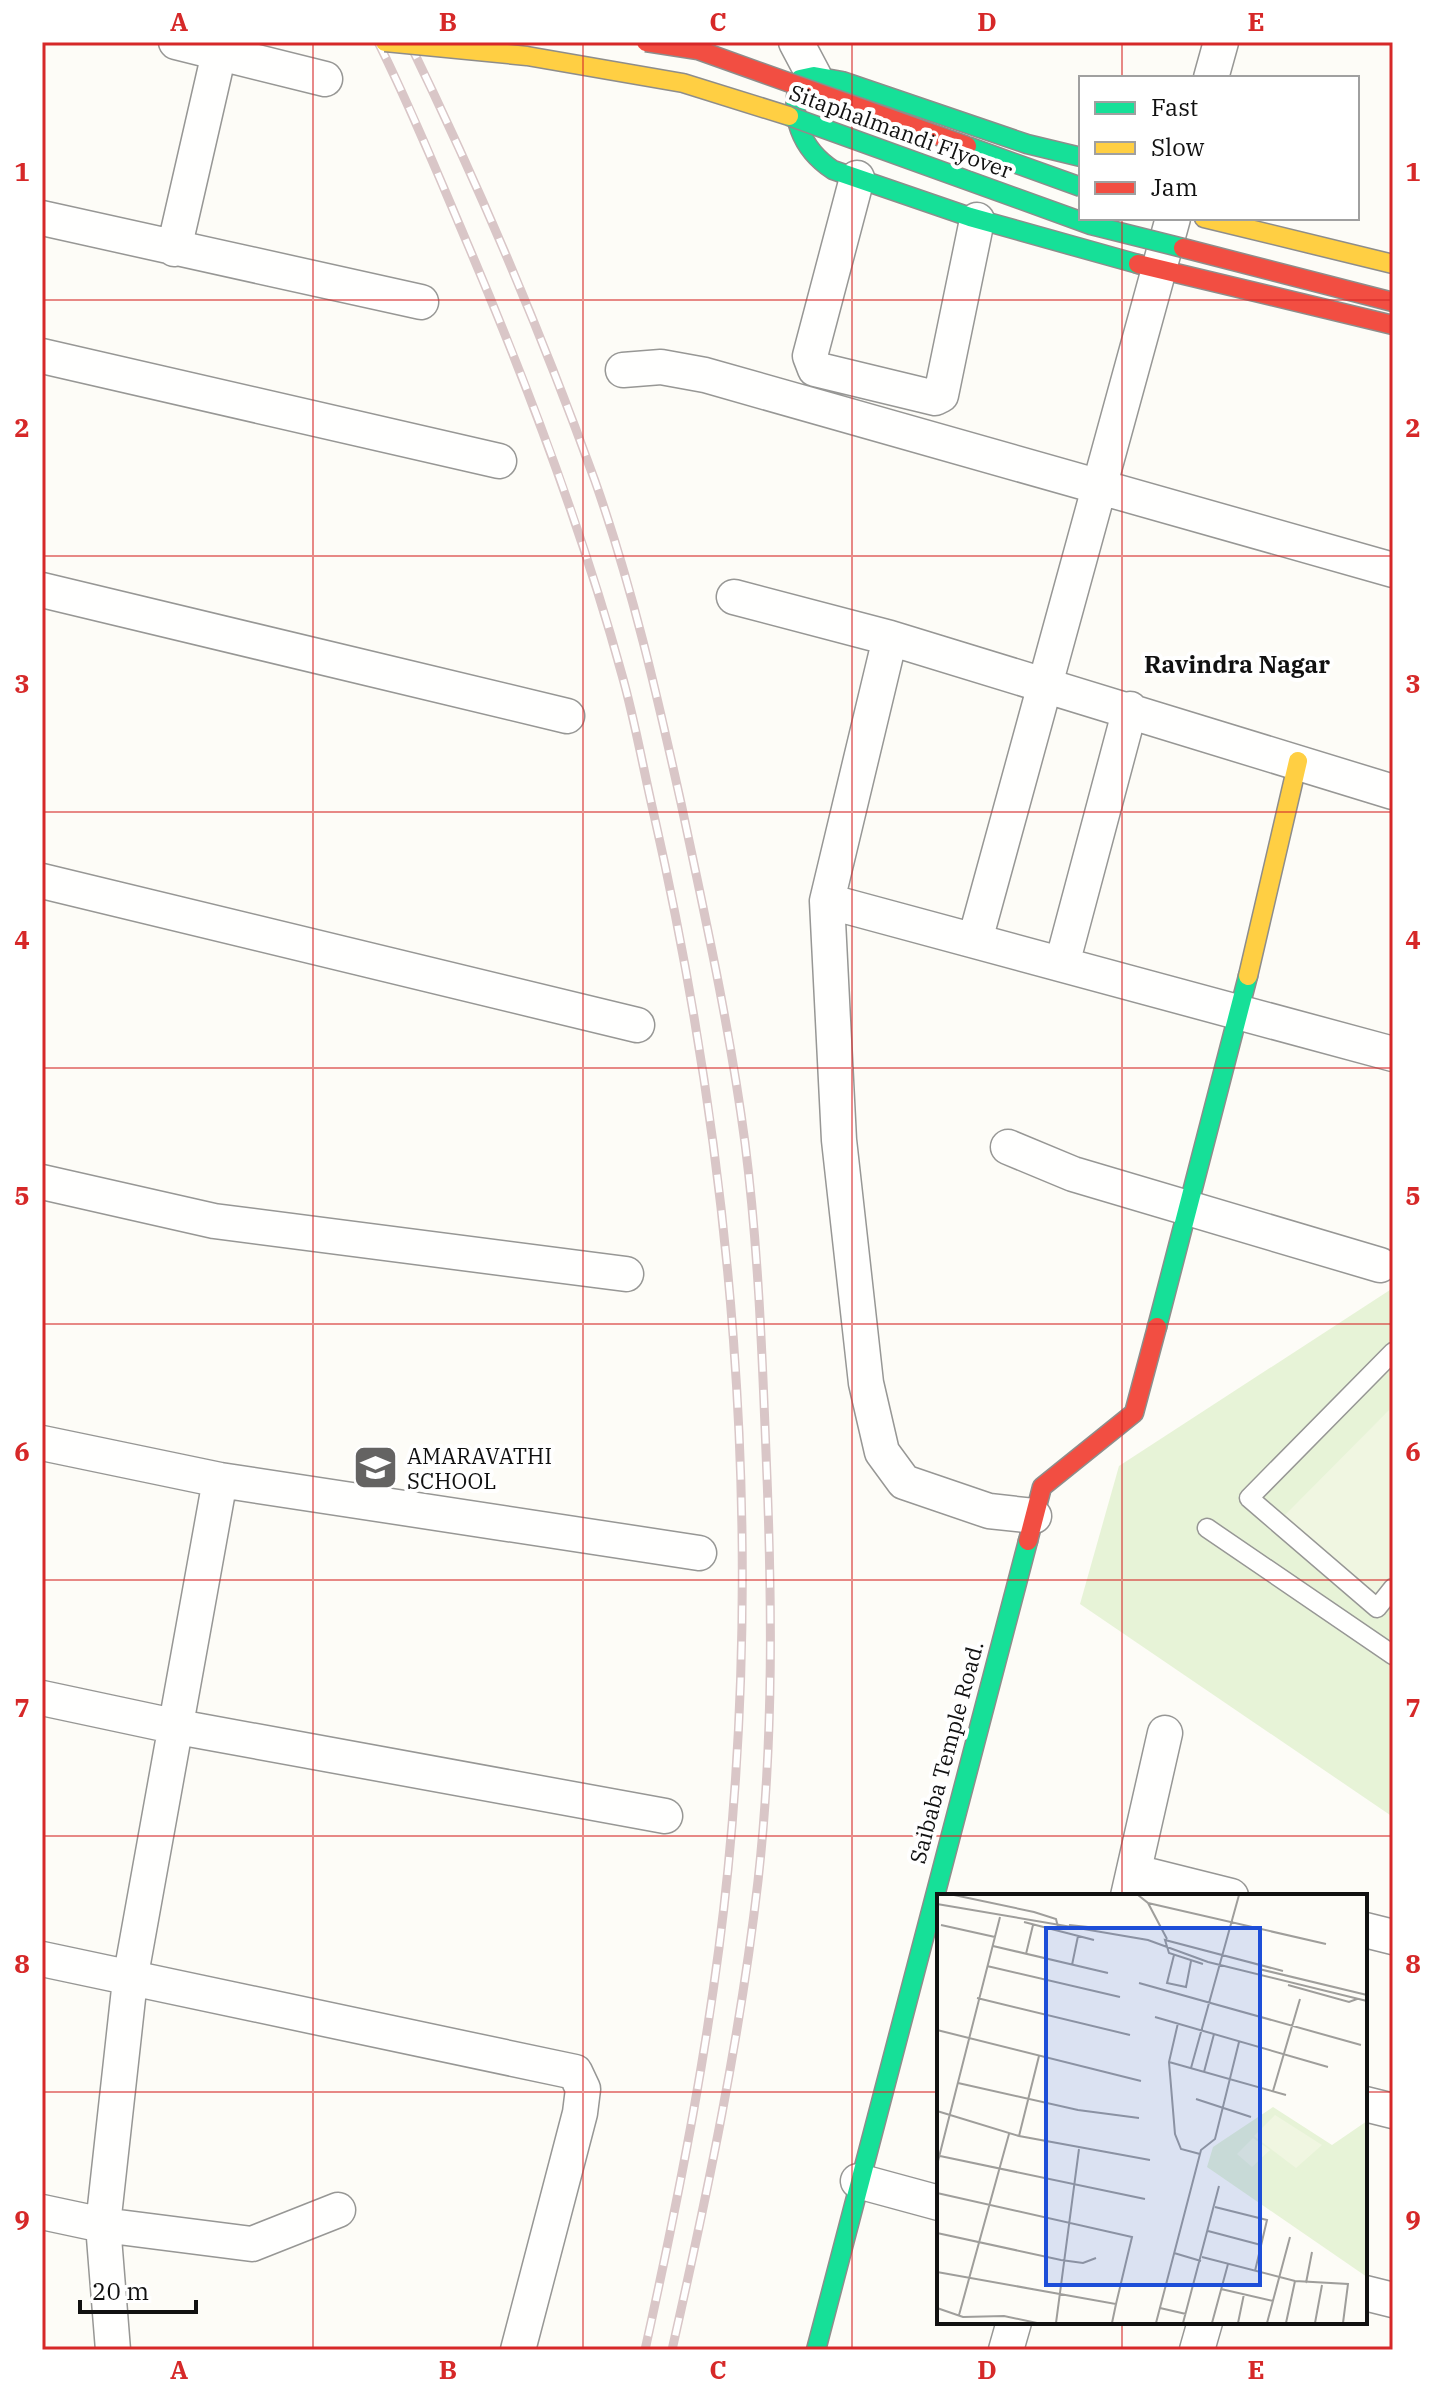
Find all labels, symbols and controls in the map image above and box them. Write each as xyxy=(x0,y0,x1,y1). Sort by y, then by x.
text: A xyxy=(170,4,188,38)
text: B xyxy=(439,4,457,38)
text: C xyxy=(709,4,727,38)
text: D xyxy=(977,4,997,38)
text: E xyxy=(1247,4,1265,38)
legend xyxy=(1079,76,1359,220)
street label: Sitaphalmandi Flyover xyxy=(786,77,1017,185)
text: Fast xyxy=(1151,91,1198,123)
text: Slow xyxy=(1151,131,1205,163)
text: 1 xyxy=(14,154,30,188)
text: 1 xyxy=(1405,154,1421,188)
text: Jam xyxy=(1151,171,1198,203)
text: 2 xyxy=(14,410,30,444)
text: 2 xyxy=(1405,410,1421,444)
district label: Ravindra Nagar xyxy=(1144,648,1330,680)
text: 3 xyxy=(14,666,30,700)
text: 3 xyxy=(1405,666,1421,700)
text: 4 xyxy=(14,922,30,956)
text: 4 xyxy=(1405,922,1421,956)
text: 5 xyxy=(14,1178,30,1212)
text: 5 xyxy=(1405,1178,1421,1212)
text: 6 xyxy=(14,1434,30,1468)
text: 6 xyxy=(1405,1434,1421,1468)
place label: AMARAVATHI SCHOOL xyxy=(407,1441,552,1495)
school or university icon: AMARAVATHI SCHOOL xyxy=(352,1444,400,1492)
street label: Saibaba Temple Road. xyxy=(902,1638,990,1866)
text: 7 xyxy=(14,1690,30,1724)
text: 7 xyxy=(1405,1690,1421,1724)
inset map xyxy=(937,1894,1367,2324)
text: 8 xyxy=(14,1946,30,1980)
text: 8 xyxy=(1405,1946,1421,1980)
text: 9 xyxy=(14,2202,30,2236)
text: 9 xyxy=(1405,2202,1421,2236)
scale bar xyxy=(80,2264,196,2314)
text: 20 m xyxy=(92,2275,149,2307)
text: A xyxy=(170,2352,188,2386)
text: B xyxy=(439,2352,457,2386)
text: C xyxy=(709,2352,727,2386)
text: D xyxy=(977,2352,997,2386)
text: E xyxy=(1247,2352,1265,2386)

